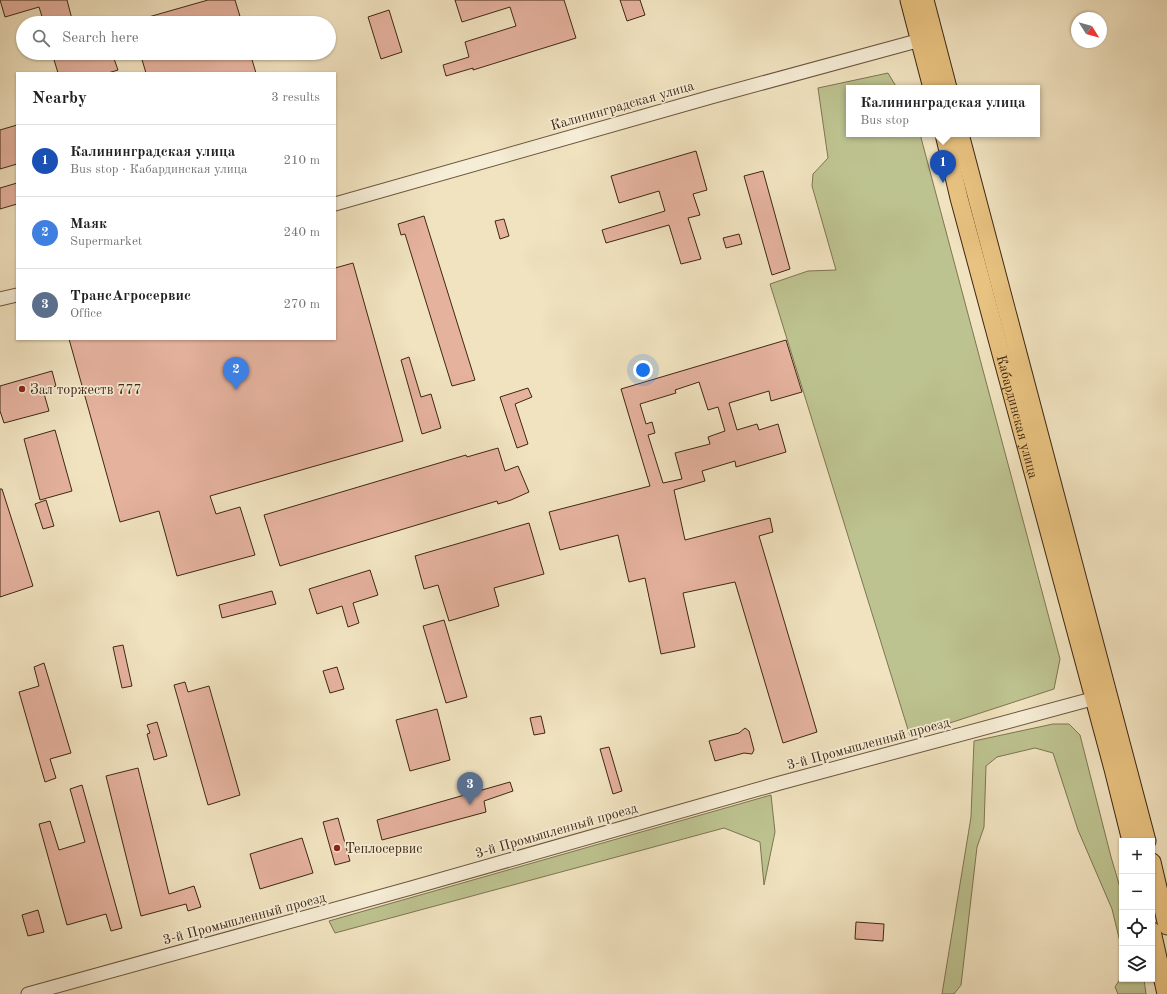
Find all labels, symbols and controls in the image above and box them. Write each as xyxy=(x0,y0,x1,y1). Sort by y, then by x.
north arrow xyxy=(1071,12,1107,48)
search box xyxy=(16,16,336,60)
icon: search xyxy=(30,27,52,49)
text: Search here xyxy=(62,31,139,46)
street label: Калининградская улица xyxy=(549,79,696,133)
popup xyxy=(846,85,1040,137)
text: Nearby xyxy=(32,90,87,107)
text: 3 results xyxy=(271,91,320,104)
text: Калининградская улица xyxy=(860,96,1026,111)
text: Bus stop xyxy=(860,114,909,127)
text: Калининградская улица xyxy=(70,145,235,160)
pin: 1 xyxy=(930,150,956,183)
text: 1 xyxy=(41,154,49,167)
text: 210 m xyxy=(283,154,320,167)
text: Bus stop · Кабардинская улица xyxy=(70,163,247,176)
text: Маяк xyxy=(70,217,107,232)
text: 2 xyxy=(41,226,49,239)
text: 240 m xyxy=(283,226,320,239)
text: Supermarket xyxy=(70,235,142,248)
text: ТрансАгросервис xyxy=(70,289,191,304)
text: 3 xyxy=(41,298,49,311)
text: 270 m xyxy=(283,298,320,311)
text: Office xyxy=(70,307,102,320)
street label: Кабардинская улица xyxy=(994,354,1040,480)
pin: 2 xyxy=(223,357,249,390)
your location xyxy=(633,360,653,380)
place label: Зал торжеств 777 xyxy=(30,383,142,397)
marker: Зал торжеств 777 xyxy=(17,384,27,394)
street label: 3-й Промышленный проезд xyxy=(785,715,951,772)
pin: 3 xyxy=(457,772,483,805)
street label: 3-й Промышленный проезд xyxy=(474,801,639,861)
map controls xyxy=(1119,838,1155,982)
button: + xyxy=(1119,838,1155,874)
place label: Теплосервис xyxy=(345,842,422,856)
marker: Теплосервис xyxy=(332,843,342,853)
button: − xyxy=(1119,874,1155,910)
street label: 3-й Промышленный проезд xyxy=(161,890,327,947)
button: locate xyxy=(1119,910,1155,946)
button: layers xyxy=(1119,946,1155,982)

